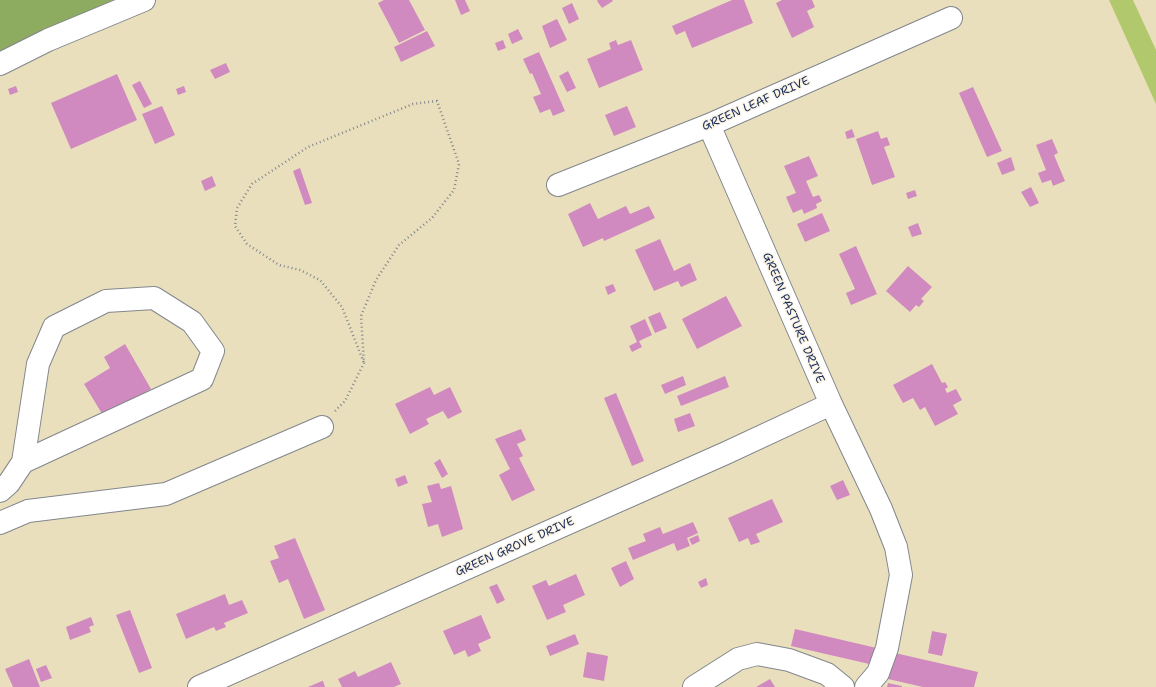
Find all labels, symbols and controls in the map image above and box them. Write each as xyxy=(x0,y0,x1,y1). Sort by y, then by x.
street label: GREEN LEAF DRIVE xyxy=(700,74,812,134)
street label: GREEN PASTURE DRIVE xyxy=(759,250,827,386)
street label: GREEN GROVE DRIVE xyxy=(453,514,577,580)

